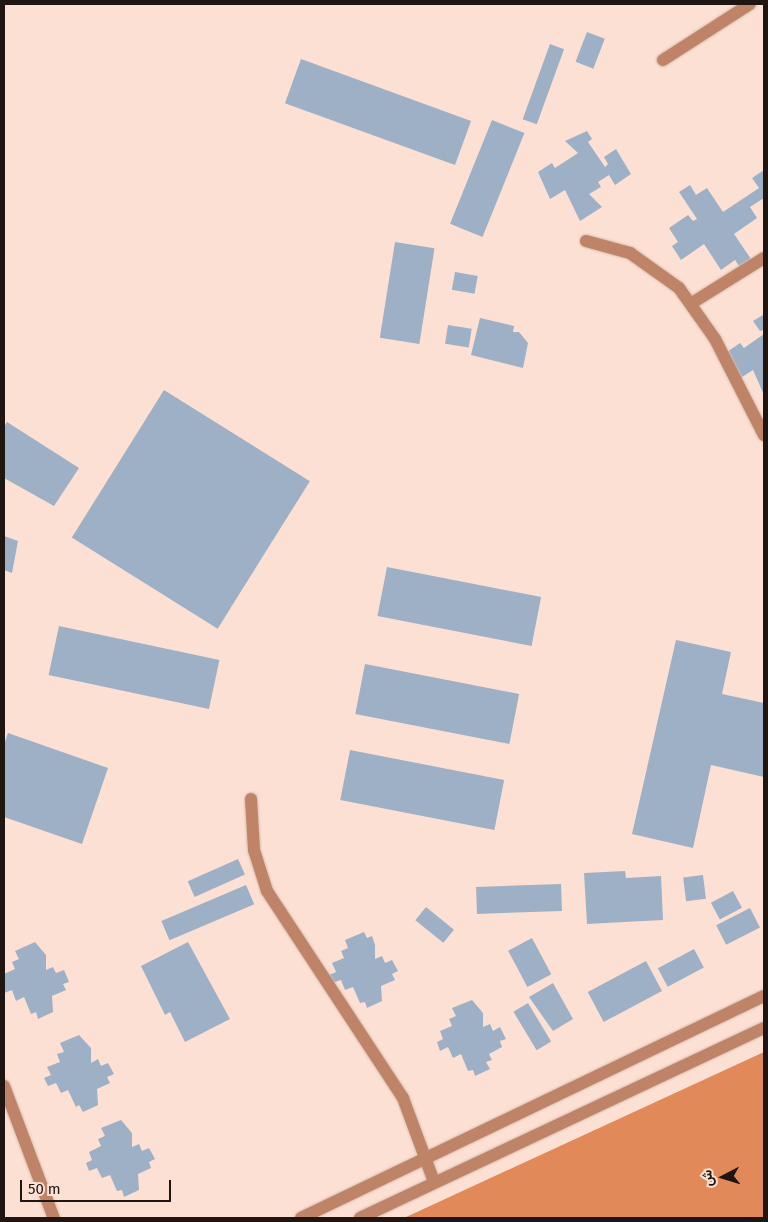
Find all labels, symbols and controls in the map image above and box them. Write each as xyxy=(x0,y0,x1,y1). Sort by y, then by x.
north arrow xyxy=(698,1152,748,1202)
text: ش xyxy=(698,1169,717,1187)
scale bar xyxy=(22,1170,174,1202)
text: 50 m xyxy=(28,1180,61,1198)

